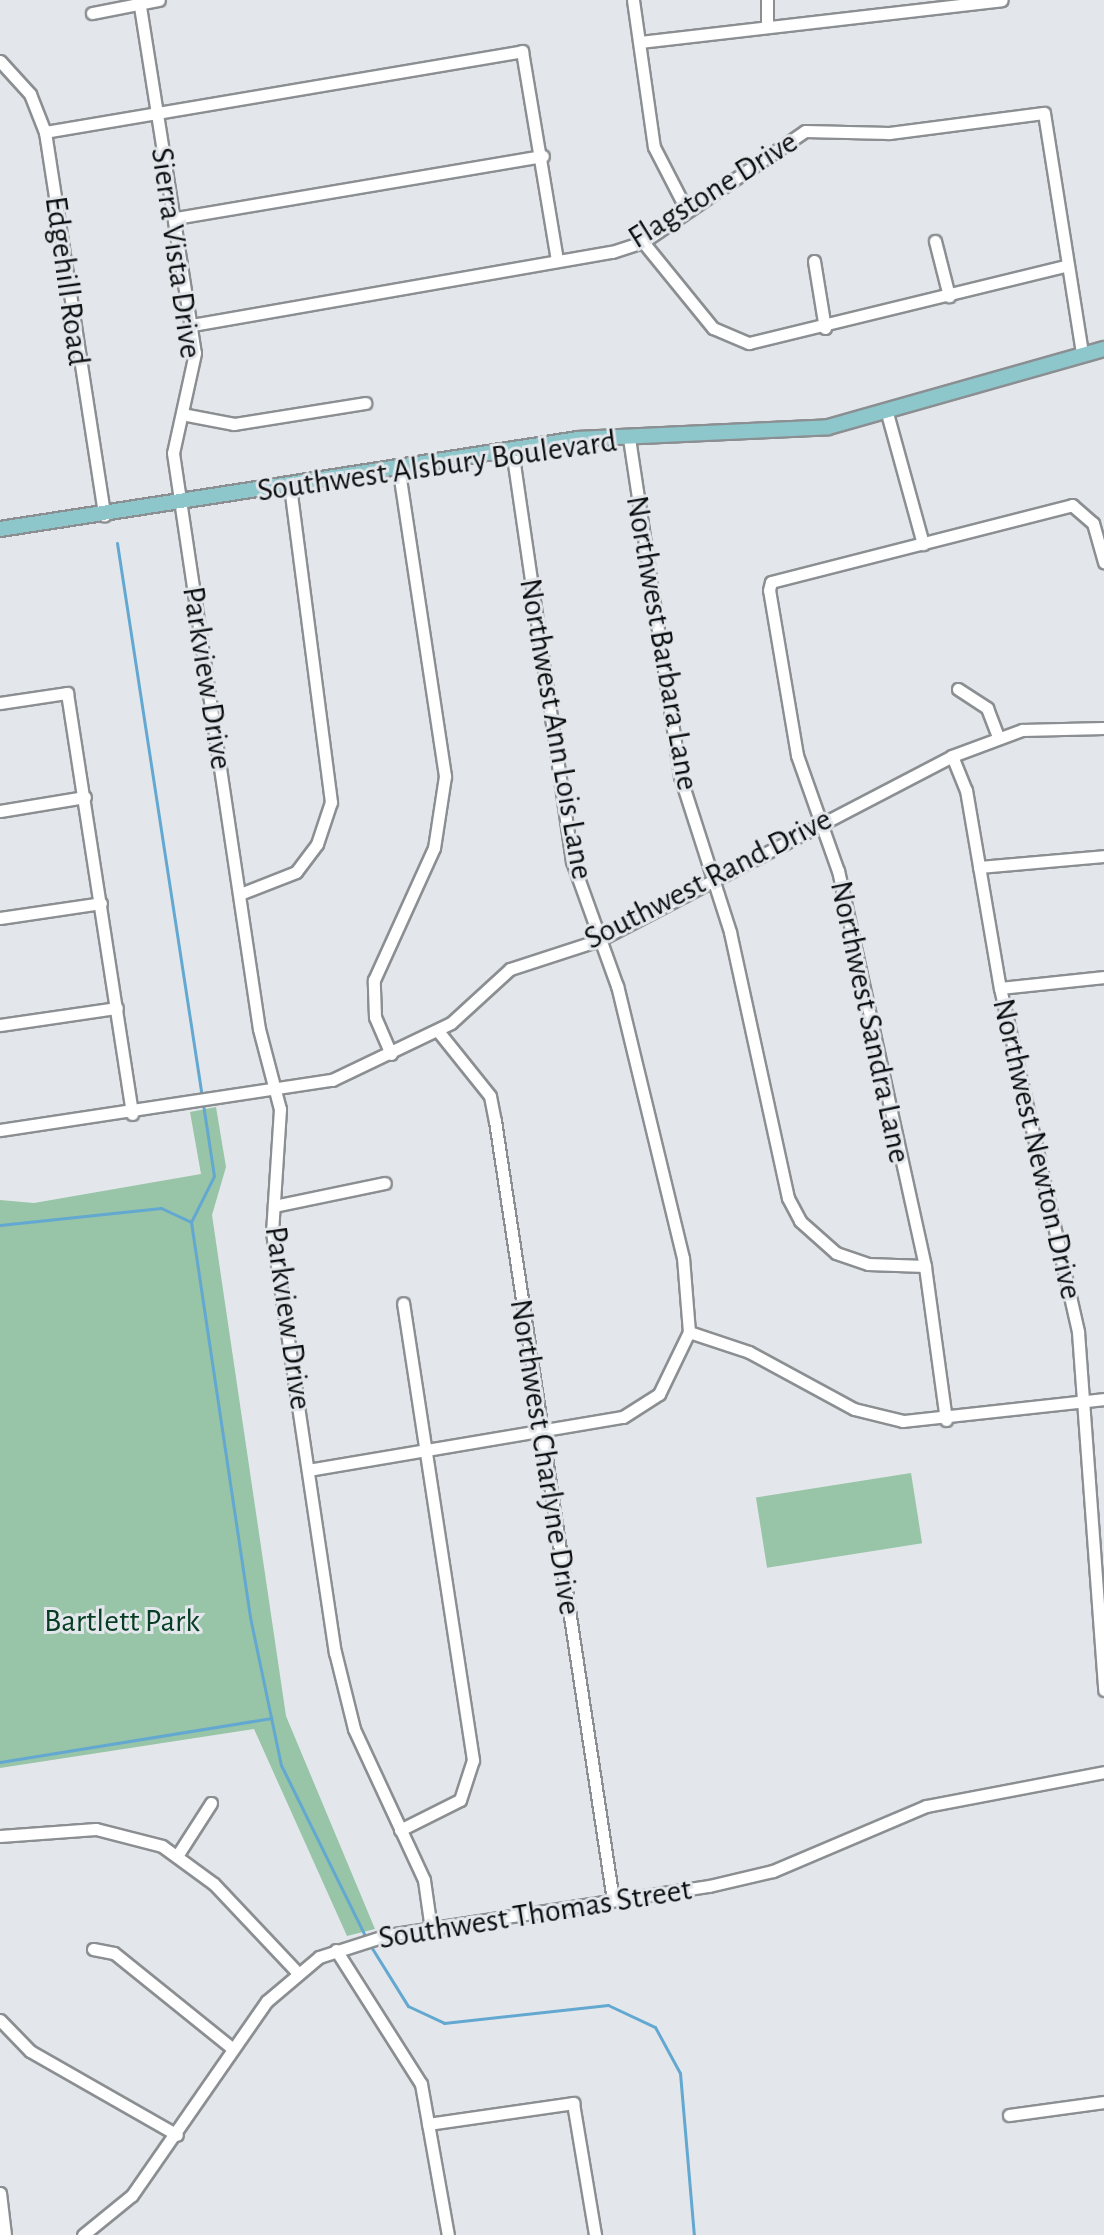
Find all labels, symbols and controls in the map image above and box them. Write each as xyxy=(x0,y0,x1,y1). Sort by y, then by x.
street label: Flagstone Drive xyxy=(621,123,805,257)
street label: Sierra Vista Drive xyxy=(142,145,210,361)
street label: Edgehill Road xyxy=(36,194,98,368)
street label: Southwest Alsbury Boulevard xyxy=(255,422,619,510)
street label: Northwest Barbara Lane xyxy=(617,493,707,793)
street label: Northwest Ann Lois Lane xyxy=(511,575,601,883)
street label: Parkview Drive xyxy=(174,584,240,772)
street label: Southwest Rand Drive xyxy=(578,800,838,958)
street label: Northwest Sandra Lane xyxy=(821,877,919,1167)
street label: Northwest Newton Drive xyxy=(984,995,1090,1303)
street label: Parkview Drive xyxy=(256,1224,320,1412)
street label: Northwest Charlyne Drive xyxy=(501,1296,589,1618)
park label: Bartlett Park xyxy=(44,1602,200,1640)
street label: Southwest Thomas Street xyxy=(376,1870,694,1958)

